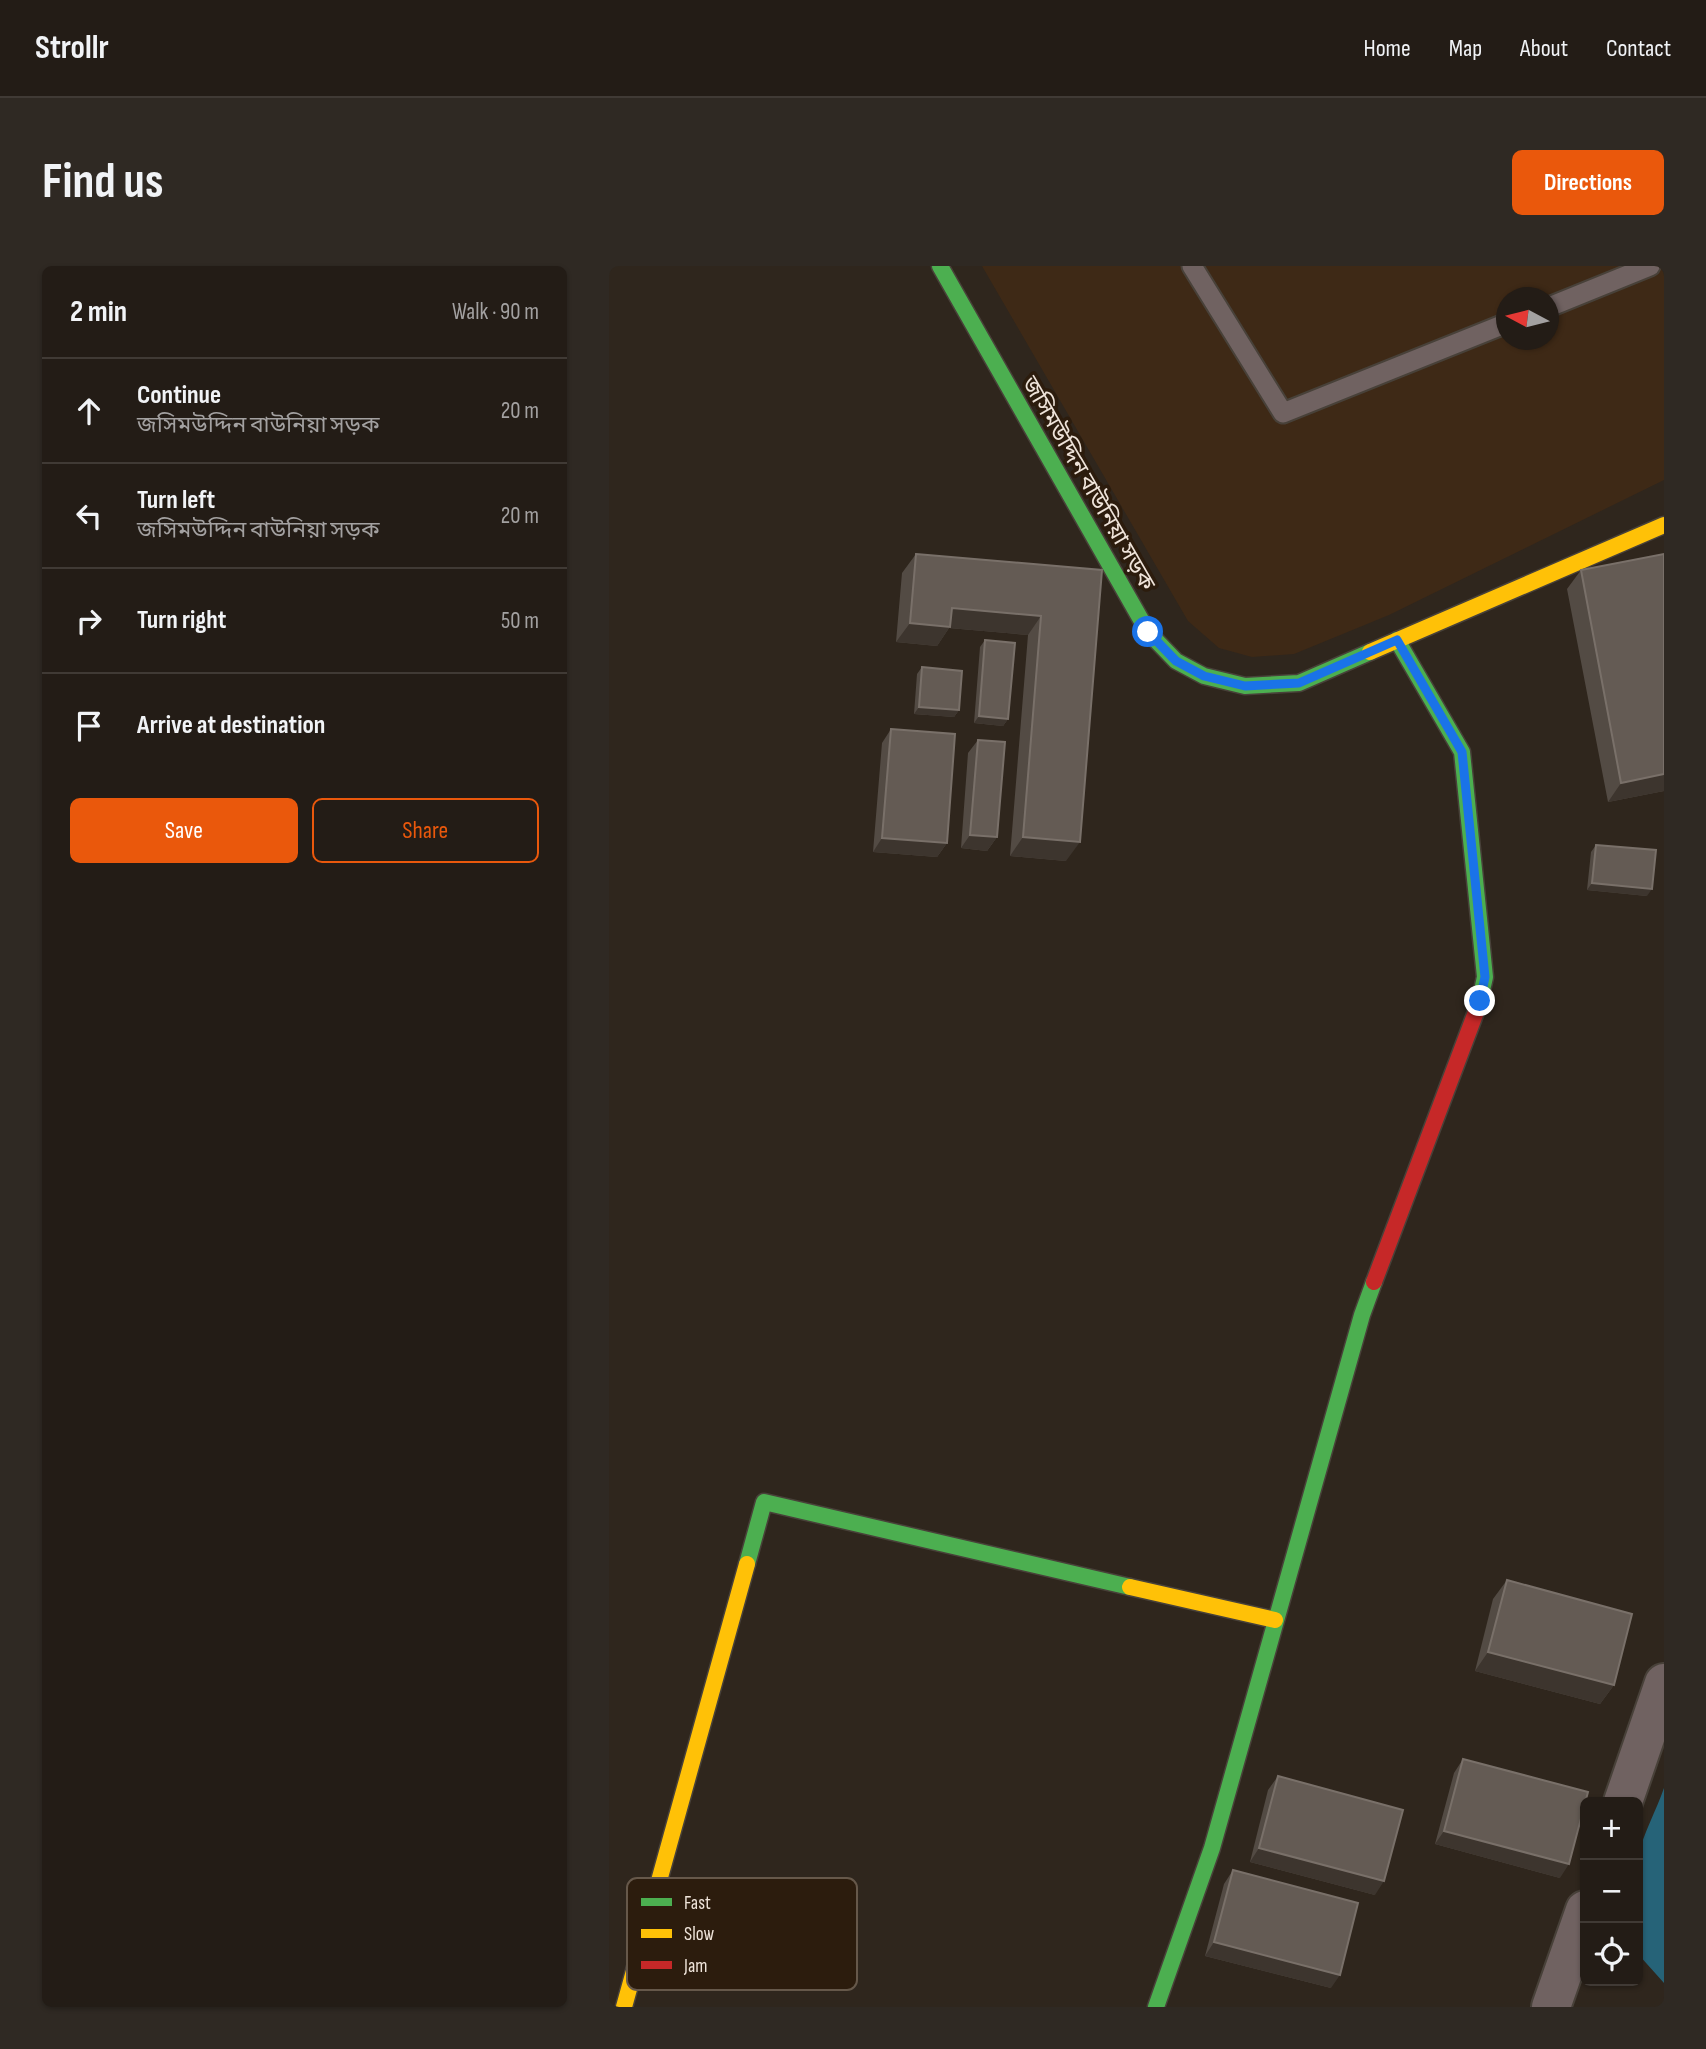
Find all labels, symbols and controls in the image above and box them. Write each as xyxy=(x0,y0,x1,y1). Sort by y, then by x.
text: Strollr xyxy=(35,28,109,68)
text: Home xyxy=(1363,34,1411,63)
text: Map xyxy=(1449,34,1482,63)
text: About xyxy=(1520,34,1568,63)
text: Contact xyxy=(1606,34,1671,63)
button: Directions xyxy=(1512,150,1664,215)
text: Find us xyxy=(42,153,164,212)
north arrow xyxy=(1496,287,1559,350)
text: 2 min xyxy=(70,294,127,330)
text: Walk · 90 m xyxy=(452,298,539,326)
street label: জসিমউদ্দিন বাউনিয়া সড়ক xyxy=(1015,371,1161,596)
text: Continue xyxy=(137,380,221,411)
icon: ahead xyxy=(70,392,108,430)
text: 20 m xyxy=(501,397,539,425)
text: জসিমউদ্দিন বাউনিয়া সড়ক xyxy=(137,411,380,439)
text: Turn left xyxy=(137,485,215,516)
icon: left xyxy=(70,497,108,535)
text: 20 m xyxy=(501,502,539,530)
text: জসিমউদ্দিন বাউনিয়া সড়ক xyxy=(137,516,380,544)
icon: right xyxy=(70,602,108,640)
text: Turn right xyxy=(137,605,226,636)
text: 50 m xyxy=(501,607,539,635)
route start xyxy=(1132,616,1163,647)
icon: arrive xyxy=(70,707,108,745)
text: Arrive at destination xyxy=(137,710,325,741)
button: Save xyxy=(70,798,298,863)
button: Share xyxy=(312,798,539,863)
route end xyxy=(1464,985,1495,1016)
map controls xyxy=(1580,1797,1643,1986)
button: + xyxy=(1580,1797,1643,1860)
button: − xyxy=(1580,1860,1643,1923)
legend xyxy=(627,1878,857,1990)
text: Fast xyxy=(684,1892,711,1915)
text: Slow xyxy=(684,1923,714,1946)
button: locate xyxy=(1580,1923,1643,1986)
text: Jam xyxy=(683,1955,707,1978)

